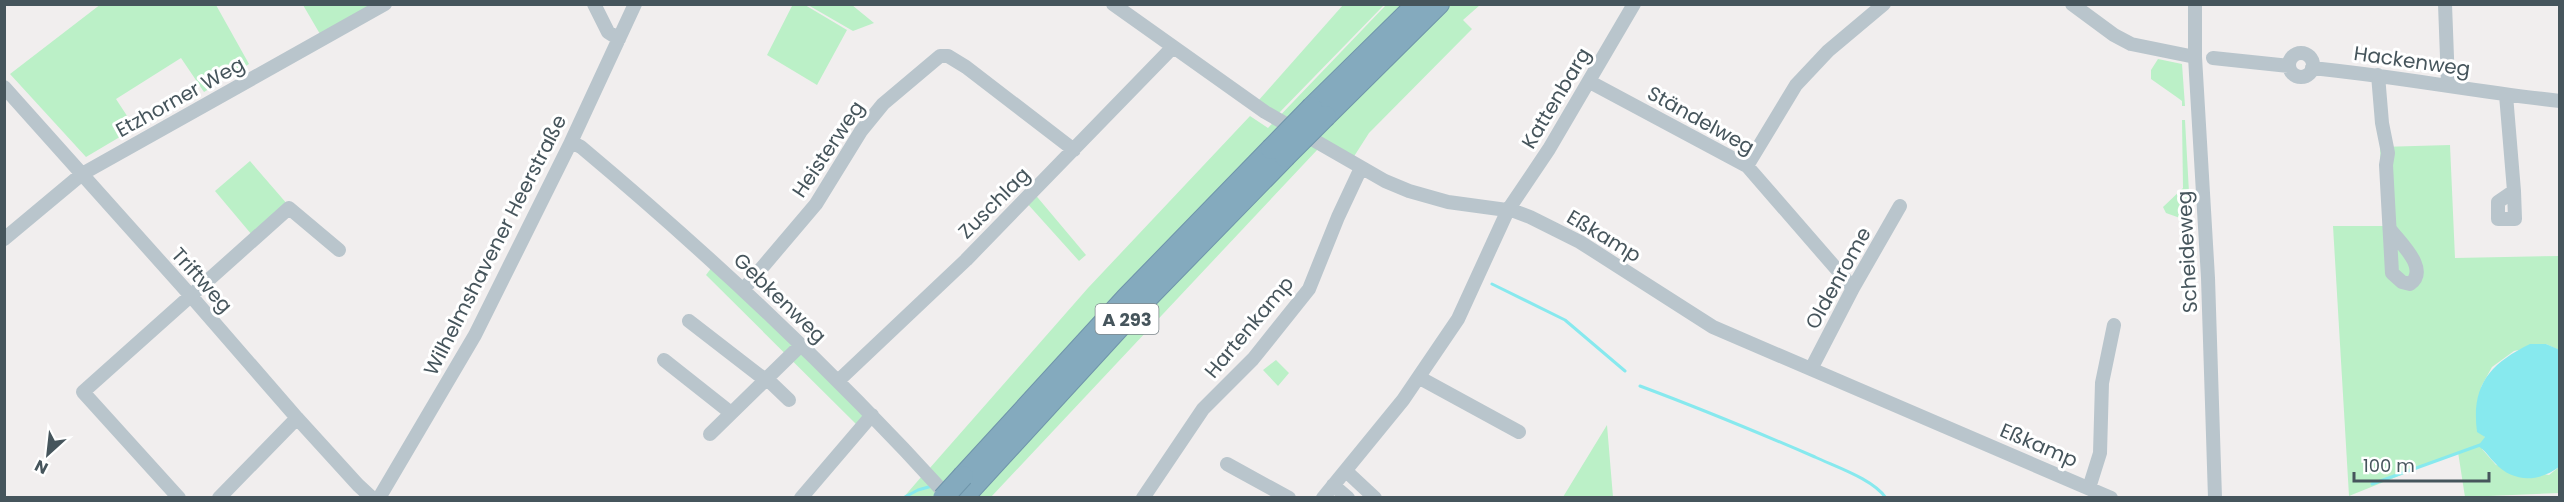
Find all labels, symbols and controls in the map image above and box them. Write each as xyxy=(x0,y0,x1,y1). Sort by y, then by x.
street label: Hackenweg xyxy=(2352,39,2472,83)
street label: Kattenbarg xyxy=(1515,42,1597,154)
street label: Etzhorner Weg xyxy=(111,50,249,144)
street label: Ständelweg xyxy=(1642,79,1760,161)
street label: Heisterweg xyxy=(785,95,871,203)
street label: Wilhelmshavener Heerstraße xyxy=(417,110,573,380)
street label: Zuschlag xyxy=(952,161,1036,245)
street label: Scheideweg xyxy=(2170,190,2204,314)
street label: Eßkamp xyxy=(1562,203,1646,269)
street label: Oldenrome xyxy=(1798,222,1878,334)
street label: Triftweg xyxy=(165,241,239,319)
street label: Gebkenweg xyxy=(727,246,833,350)
street label: Hartenkamp xyxy=(1198,270,1300,384)
road number: A 293 xyxy=(1096,304,1158,334)
street label: Eßkamp xyxy=(1996,416,2082,474)
north arrow xyxy=(18,424,78,484)
scale bar xyxy=(2354,445,2489,483)
text: 100 m xyxy=(2363,453,2415,478)
text: N xyxy=(31,454,52,480)

